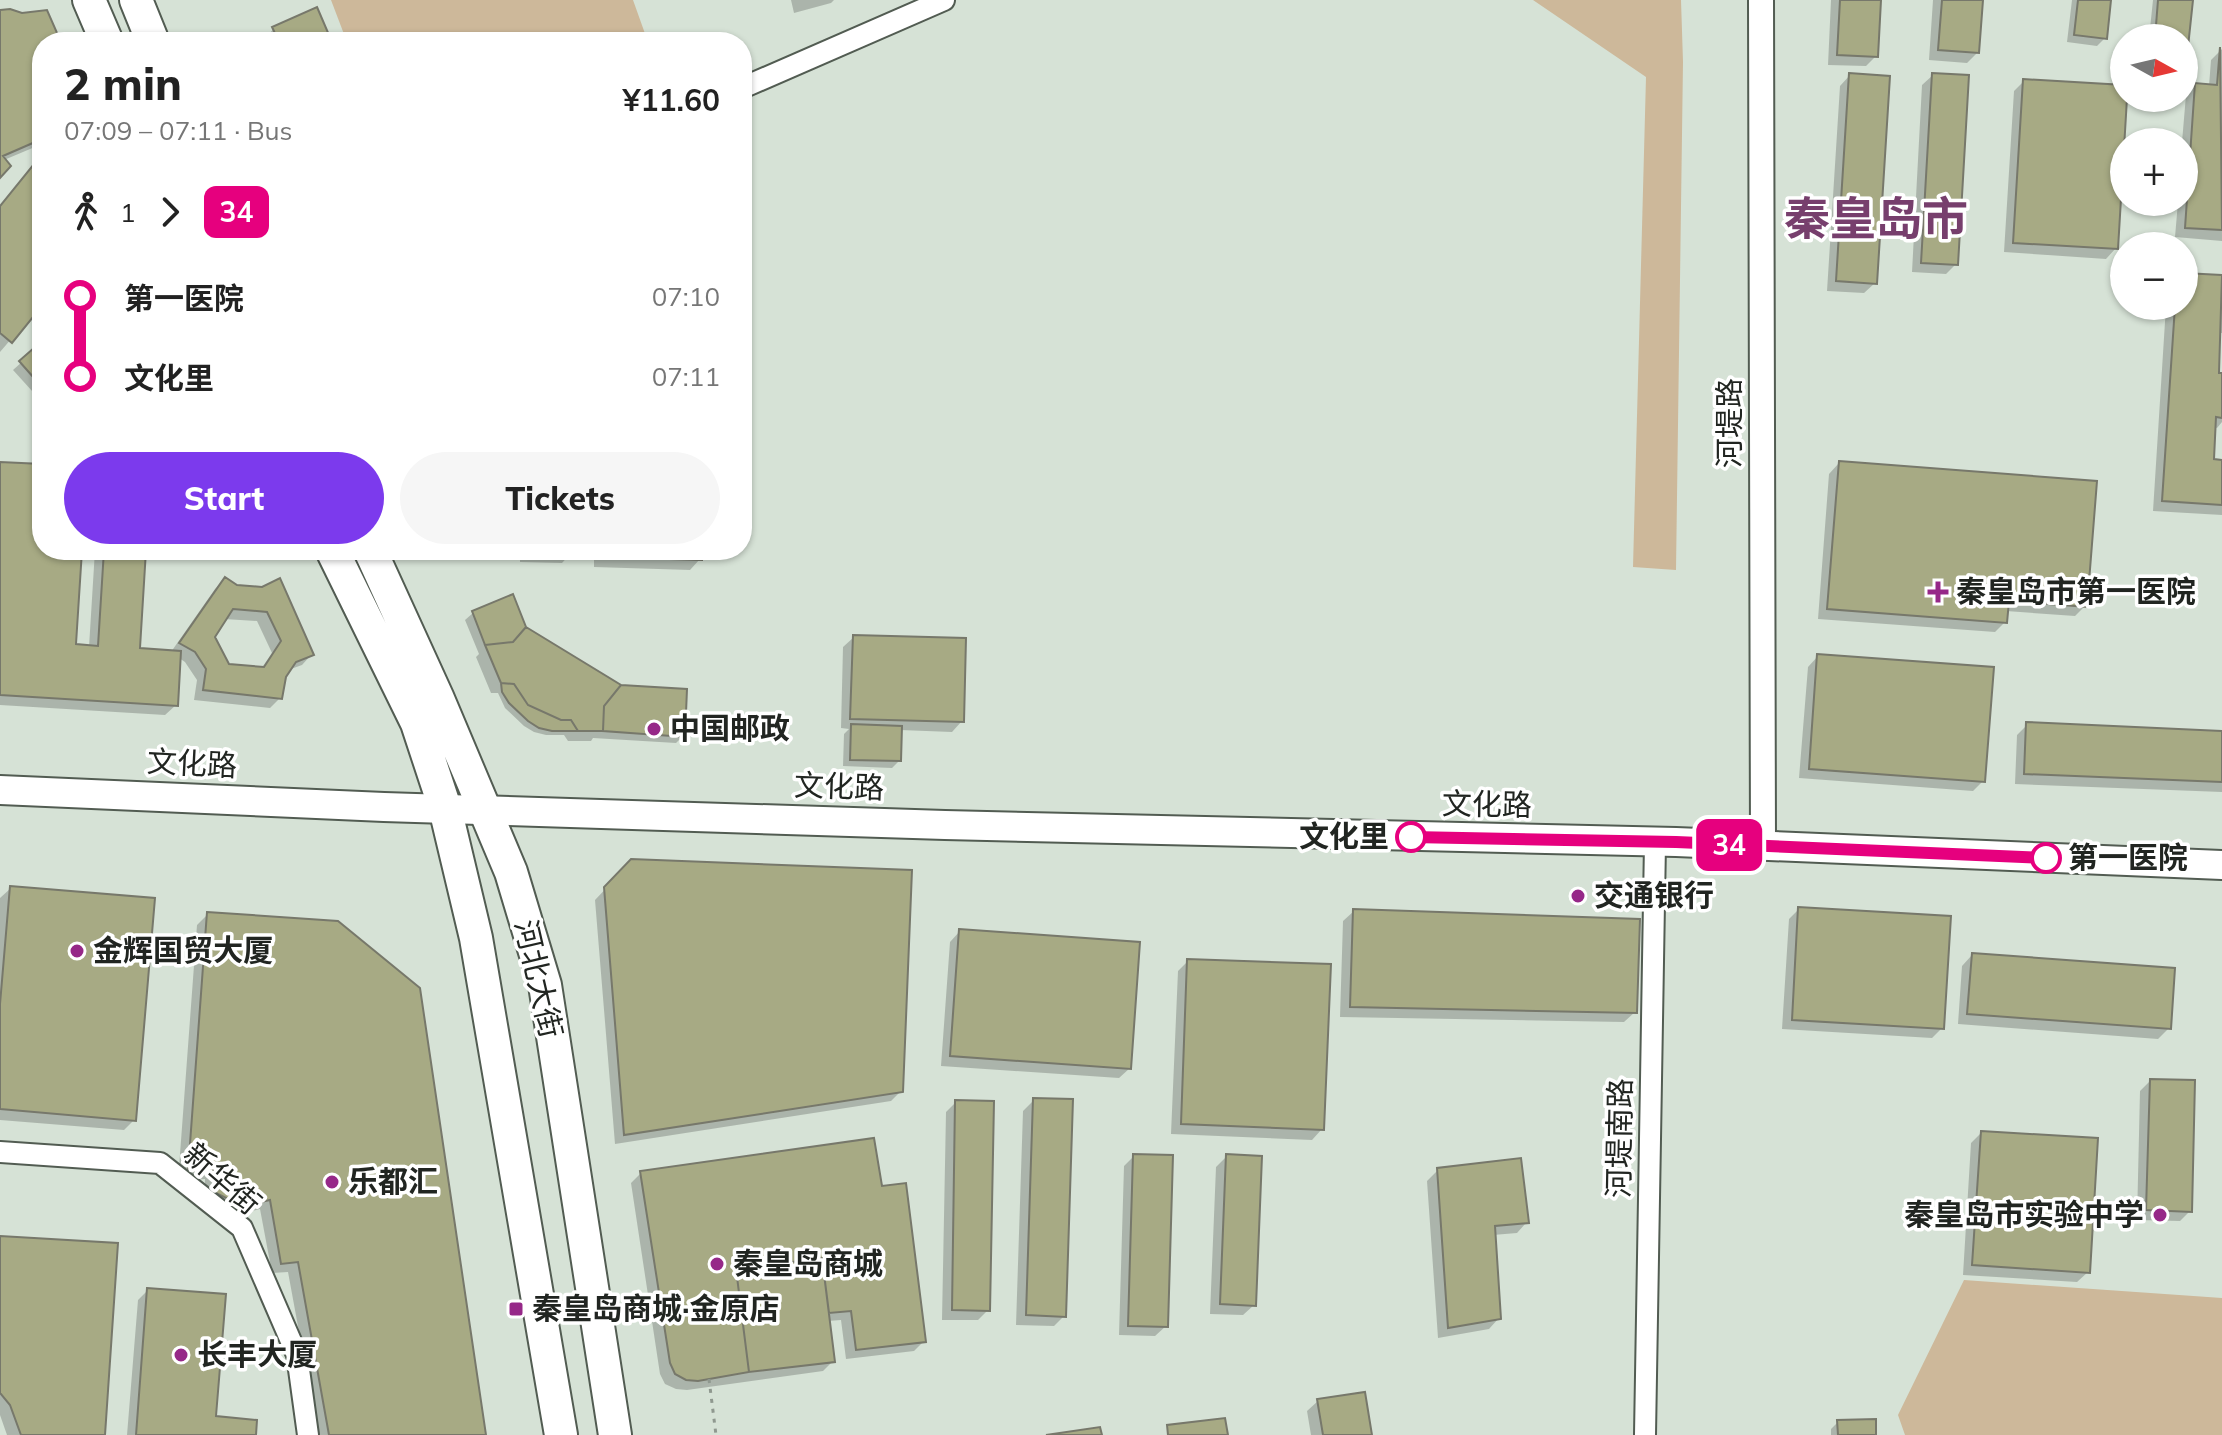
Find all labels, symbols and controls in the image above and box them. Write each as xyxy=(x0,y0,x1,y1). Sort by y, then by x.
north arrow xyxy=(2110,24,2198,112)
map controls xyxy=(2110,24,2198,320)
text: 2 min xyxy=(64,56,182,111)
text: ¥11.60 xyxy=(623,81,720,119)
text: 07:09 – 07:11 · Bus xyxy=(64,114,293,147)
button: + xyxy=(2110,128,2198,216)
district label: 秦皇岛市 xyxy=(1784,189,1968,247)
icon: walk xyxy=(64,190,108,234)
icon: forward xyxy=(148,190,192,234)
text: 34 xyxy=(220,194,253,229)
text: 1 xyxy=(120,196,136,229)
button: − xyxy=(2110,232,2198,320)
text: 第一医院 xyxy=(124,279,244,317)
text: 07:10 xyxy=(652,280,720,313)
text: 文化里 xyxy=(124,359,214,397)
text: 07:11 xyxy=(652,360,720,393)
street label: 河堤路 xyxy=(1710,378,1748,468)
button: Start xyxy=(64,452,384,544)
button: Tickets xyxy=(400,452,720,544)
place label: 秦皇岛市第一医院 xyxy=(1956,572,2196,610)
marker: 秦皇岛市第一医院 xyxy=(1927,581,1949,603)
place label: 中国邮政 xyxy=(670,709,790,747)
marker: 中国邮政 xyxy=(645,720,663,738)
street label: 文化路 xyxy=(146,742,238,784)
street label: 文化路 xyxy=(793,765,885,807)
street label: 文化路 xyxy=(1442,784,1532,824)
place label: 文化里 xyxy=(1299,817,1389,855)
line badge: 34 xyxy=(1693,819,1765,871)
marker: 文化里 xyxy=(1396,822,1426,852)
text: 34 xyxy=(1712,827,1746,862)
place label: 第一医院 xyxy=(2068,838,2188,876)
marker: 第一医院 xyxy=(2031,843,2061,873)
place label: 交通银行 xyxy=(1594,876,1714,914)
marker: 交通银行 xyxy=(1569,887,1587,905)
street label: 河北大街 xyxy=(507,916,571,1042)
place label: 金辉国贸大厦 xyxy=(93,931,273,969)
marker: 金辉国贸大厦 xyxy=(68,942,86,960)
street label: 河堤南路 xyxy=(1599,1078,1639,1198)
street label: 新华街 xyxy=(176,1134,269,1222)
place label: 乐都汇 xyxy=(348,1162,438,1200)
marker: 乐都汇 xyxy=(323,1173,341,1191)
place label: 秦皇岛市实验中学 xyxy=(1904,1195,2144,1233)
marker: 秦皇岛市实验中学 xyxy=(2151,1206,2169,1224)
place label: 秦皇岛商城 xyxy=(733,1244,883,1282)
marker: 秦皇岛商城 xyxy=(708,1255,726,1273)
place label: 秦皇岛商城·金原店 xyxy=(532,1289,780,1327)
marker: 秦皇岛商城·金原店 xyxy=(507,1300,525,1318)
place label: 长丰大厦 xyxy=(197,1335,317,1373)
marker: 长丰大厦 xyxy=(172,1346,190,1364)

